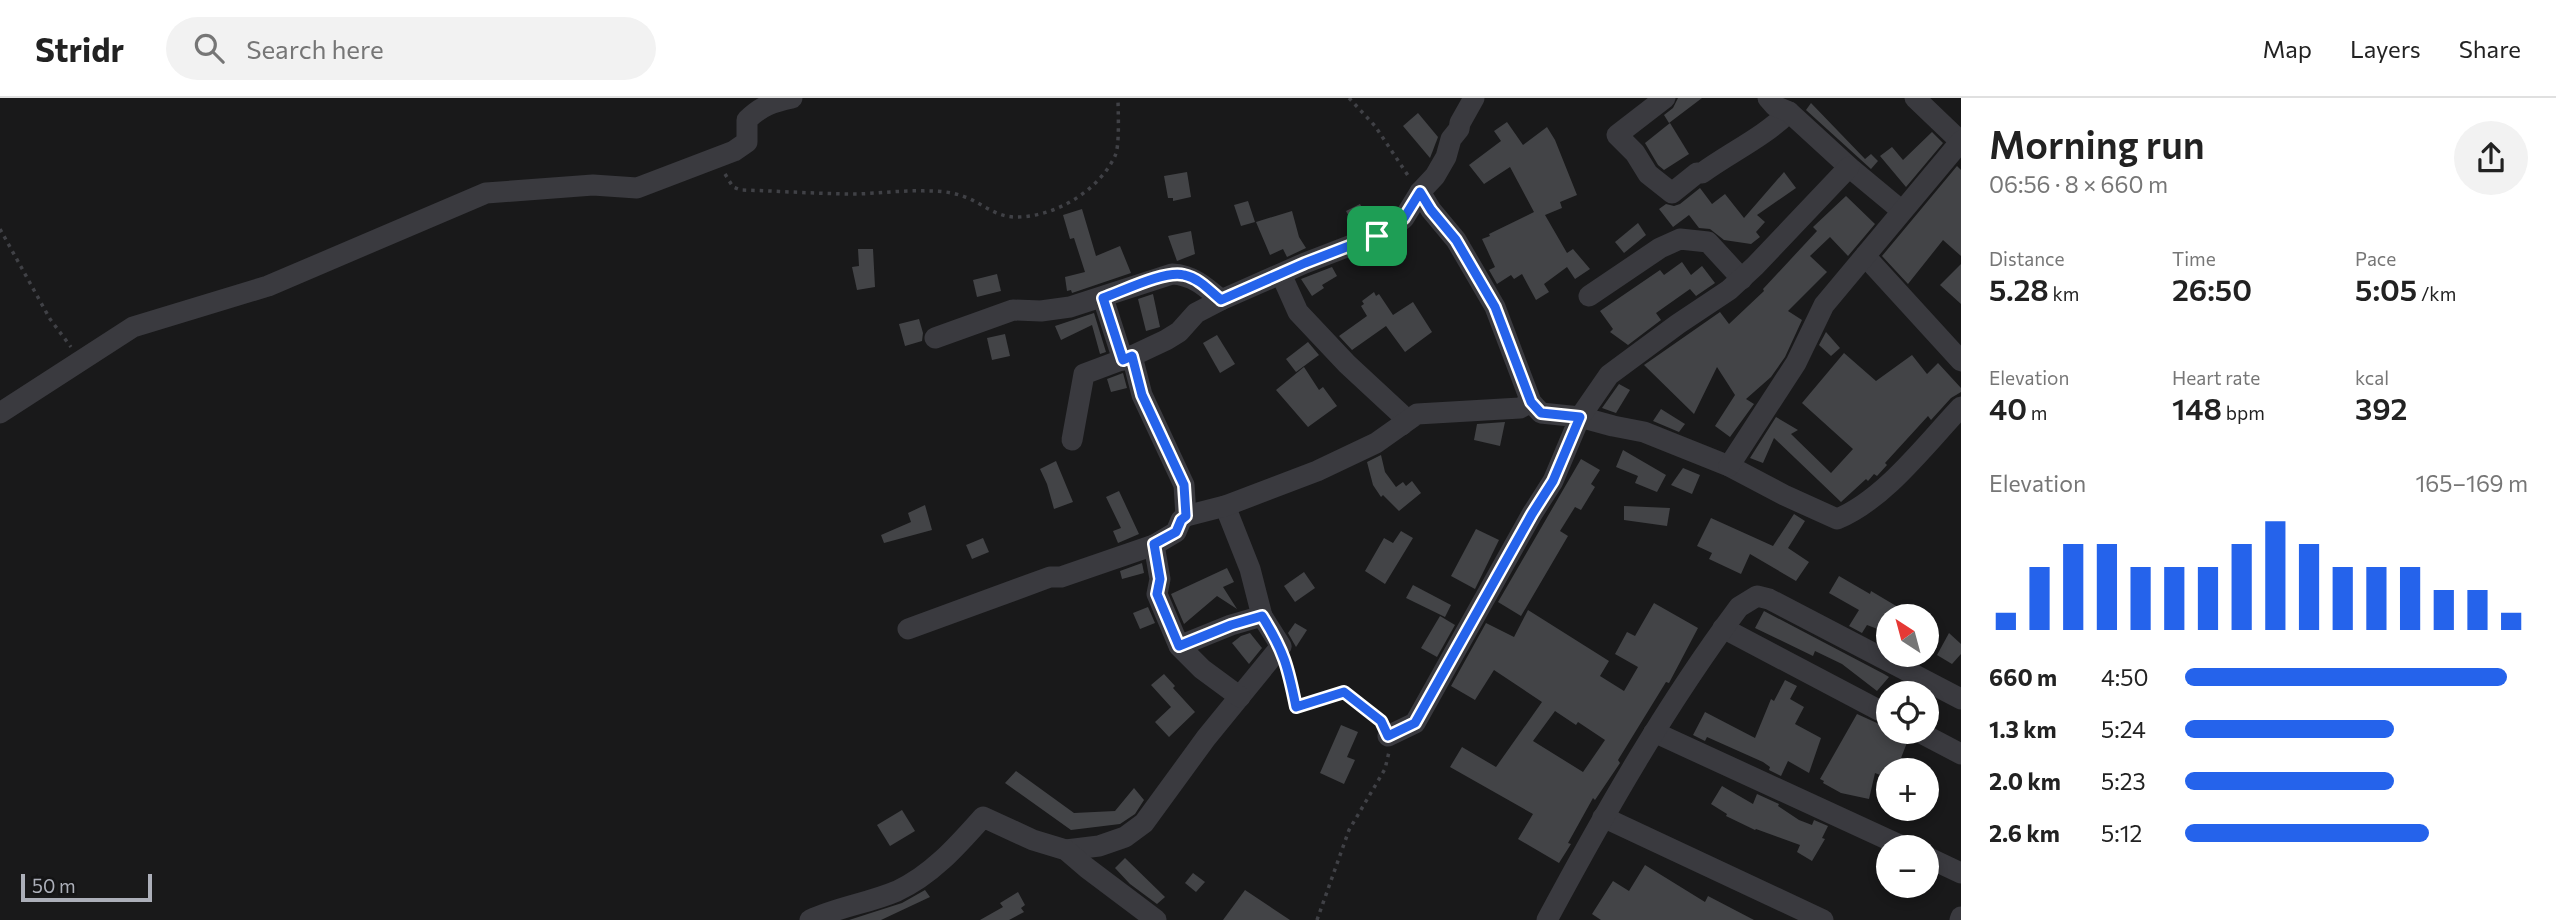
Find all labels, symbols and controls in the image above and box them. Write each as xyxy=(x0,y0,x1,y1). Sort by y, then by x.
search box xyxy=(166,17,656,80)
text: Stridr xyxy=(35,28,124,69)
icon: search xyxy=(190,29,228,67)
text: Search here xyxy=(246,33,384,64)
text: Map xyxy=(2263,34,2312,63)
text: Layers xyxy=(2350,34,2421,63)
text: Share xyxy=(2459,34,2521,63)
text: Morning run xyxy=(1989,120,2205,167)
button: share xyxy=(2454,121,2528,195)
text: 06:56 · 8 × 660 m xyxy=(1989,170,2168,198)
pin xyxy=(1347,206,1407,266)
icon: arrive xyxy=(1358,217,1396,255)
text: Distance xyxy=(1989,247,2065,270)
text: Time xyxy=(2172,247,2216,270)
text: Pace xyxy=(2355,247,2396,270)
text: 5.28 xyxy=(1989,270,2049,307)
text: 26:50 xyxy=(2172,270,2252,307)
text: 5:05 xyxy=(2355,270,2417,307)
text: km xyxy=(2049,282,2079,305)
text: /km xyxy=(2417,282,2456,305)
text: Elevation xyxy=(1989,366,2069,389)
text: Heart rate xyxy=(2172,366,2260,389)
text: kcal xyxy=(2355,366,2389,389)
text: 40 xyxy=(1989,389,2027,426)
text: 148 xyxy=(2172,389,2222,426)
text: 392 xyxy=(2355,389,2408,426)
text: m xyxy=(2027,401,2047,424)
text: bpm xyxy=(2222,401,2265,424)
text: Elevation xyxy=(1989,469,2086,497)
text: 165–169 m xyxy=(2416,469,2528,497)
north arrow xyxy=(1876,604,1939,667)
map controls xyxy=(1876,604,1939,898)
text: 660 m xyxy=(1989,663,2057,691)
text: 4:50 xyxy=(2101,663,2148,691)
button: locate xyxy=(1876,681,1939,744)
text: 1.3 km xyxy=(1989,715,2057,743)
text: 5:24 xyxy=(2101,715,2146,743)
button: + xyxy=(1876,758,1939,821)
text: 2.0 km xyxy=(1989,767,2061,795)
text: 5:23 xyxy=(2101,767,2146,795)
text: 2.6 km xyxy=(1989,819,2060,847)
text: 5:12 xyxy=(2101,819,2142,847)
button: − xyxy=(1876,835,1939,898)
scale bar xyxy=(21,871,152,903)
text: 50 m xyxy=(32,874,76,897)

